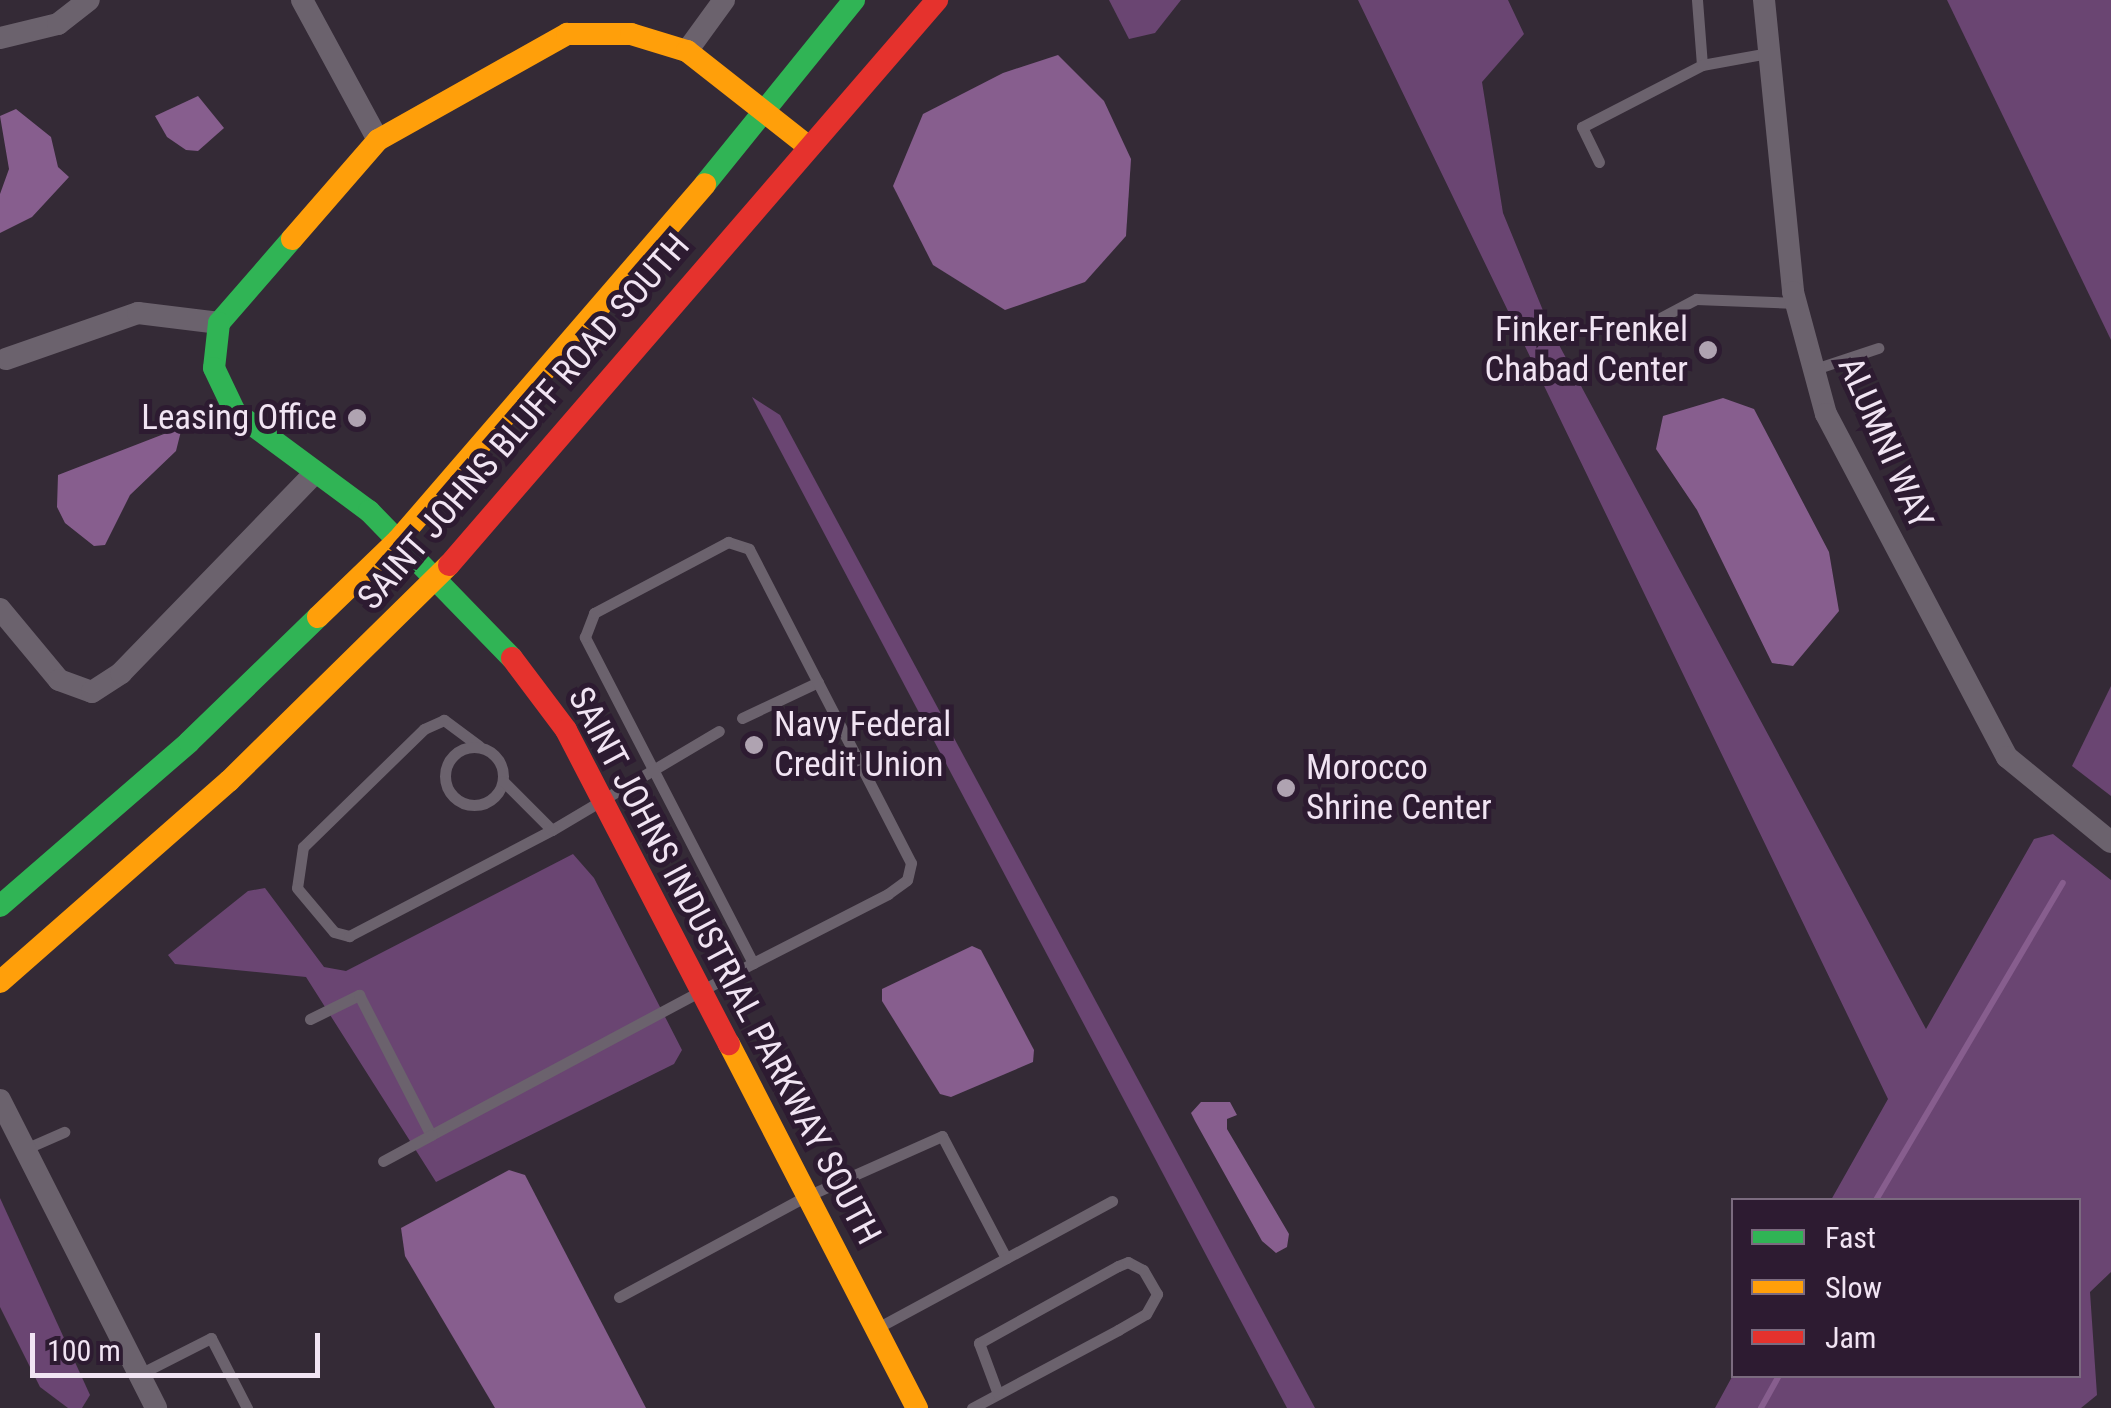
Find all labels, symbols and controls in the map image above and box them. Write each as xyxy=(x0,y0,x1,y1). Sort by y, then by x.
street label: SAINT JOHNS BLUFF ROAD SOUTH xyxy=(349,225,699,619)
place label: Finker-Frenkel Chabad Center xyxy=(1484,309,1688,391)
marker: Finker-Frenkel Chabad Center xyxy=(1697,339,1719,361)
street label: ALUMNI WAY xyxy=(1829,351,1941,535)
place label: Leasing Office xyxy=(141,397,337,439)
marker: Leasing Office xyxy=(346,407,368,429)
street label: SAINT JOHNS INDUSTRIAL PARKWAY SOUTH xyxy=(559,680,889,1252)
place label: Navy Federal Credit Union xyxy=(774,704,951,786)
marker: Navy Federal Credit Union xyxy=(743,734,765,756)
place label: Morocco Shrine Center xyxy=(1306,747,1492,829)
marker: Morocco Shrine Center xyxy=(1275,777,1297,799)
legend xyxy=(1731,1198,2081,1378)
text: Fast xyxy=(1825,1220,1876,1255)
text: Slow xyxy=(1825,1270,1882,1305)
scale bar xyxy=(35,1313,325,1375)
text: Jam xyxy=(1825,1320,1876,1355)
text: 100 m xyxy=(47,1333,121,1368)

